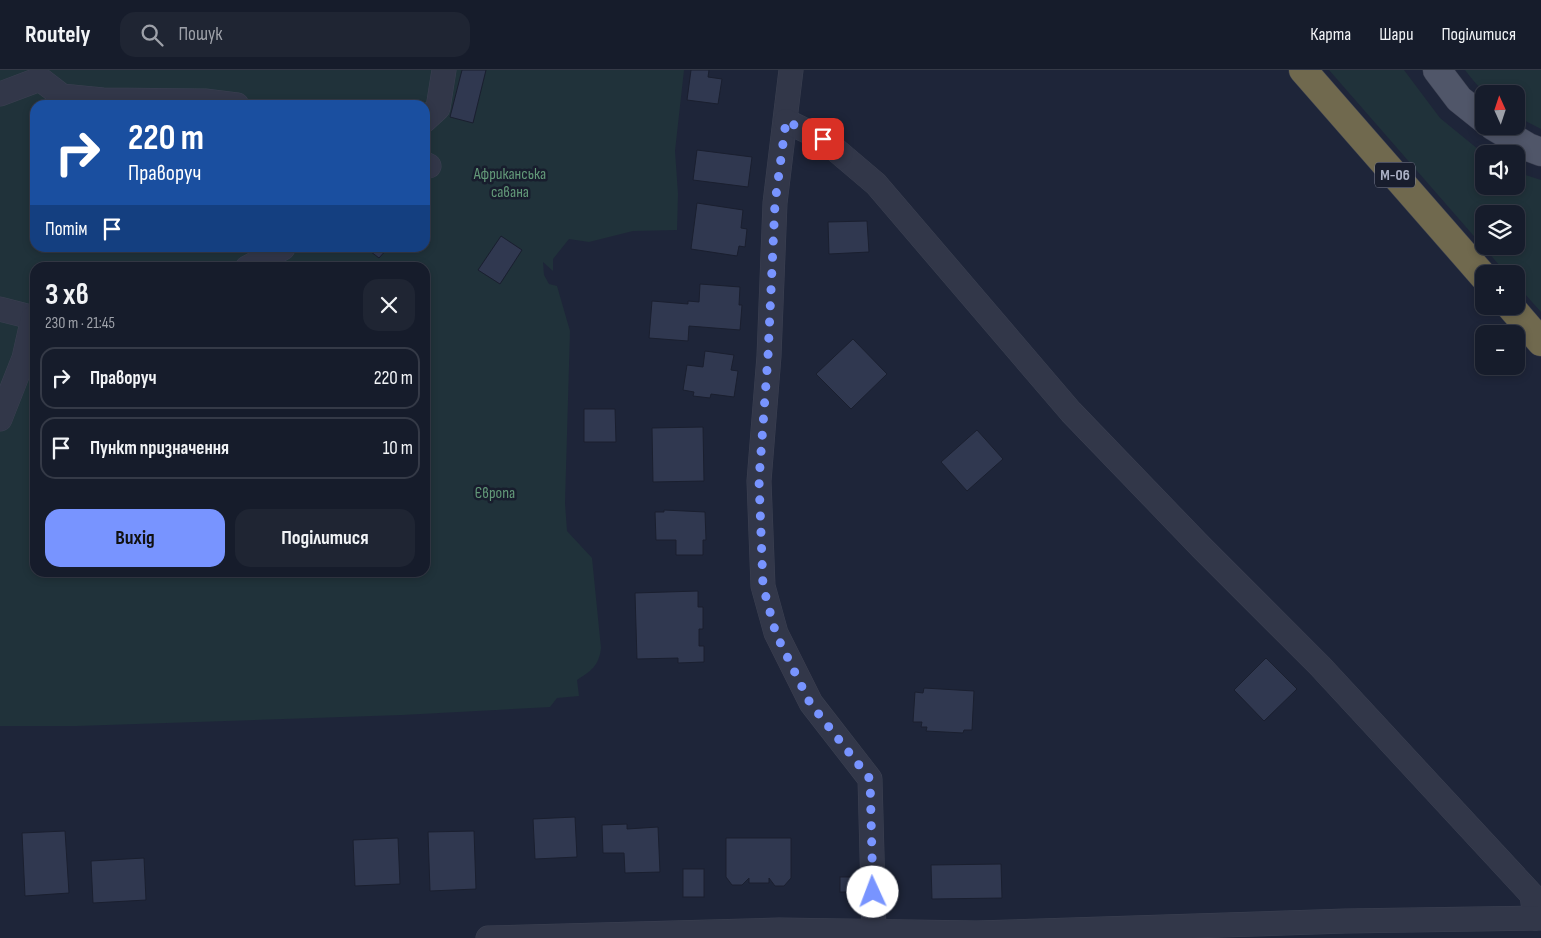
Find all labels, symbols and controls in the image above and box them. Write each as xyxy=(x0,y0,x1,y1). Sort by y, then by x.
search box xyxy=(120,12,470,57)
text: Routely xyxy=(25,20,90,49)
icon: search xyxy=(138,21,166,49)
text: Пошук xyxy=(178,23,222,46)
text: Карта xyxy=(1310,24,1351,45)
text: Шари xyxy=(1379,24,1413,45)
text: Поділитися xyxy=(1441,24,1516,45)
north arrow xyxy=(1475,85,1525,135)
map controls xyxy=(1475,85,1525,375)
text: 220 m xyxy=(128,117,204,160)
pin xyxy=(802,118,844,160)
icon: right xyxy=(45,120,110,185)
icon: arrive xyxy=(809,125,837,153)
button: sound xyxy=(1475,145,1525,195)
text: Праворуч xyxy=(128,160,201,187)
road number: М-06 xyxy=(1375,162,1415,188)
park label: Африканська савана xyxy=(473,165,546,202)
button: layers xyxy=(1475,205,1525,255)
icon: arrive xyxy=(98,215,126,243)
text: Потім xyxy=(45,218,88,241)
button: + xyxy=(1475,265,1525,315)
text: 3 хв xyxy=(45,277,89,313)
button: close xyxy=(363,279,415,331)
text: 230 m · 21:45 xyxy=(45,314,115,333)
button: − xyxy=(1475,325,1525,375)
icon: right xyxy=(47,364,75,392)
text: Праворуч xyxy=(90,367,157,390)
text: 220 m xyxy=(374,367,413,390)
icon: arrive xyxy=(47,434,75,462)
text: Пункт призначення xyxy=(90,437,229,460)
text: 10 m xyxy=(383,437,413,460)
park label: Європа xyxy=(475,484,515,503)
button: Вихід xyxy=(45,509,225,567)
button: Поділитися xyxy=(235,509,415,567)
position arrow xyxy=(846,865,898,917)

